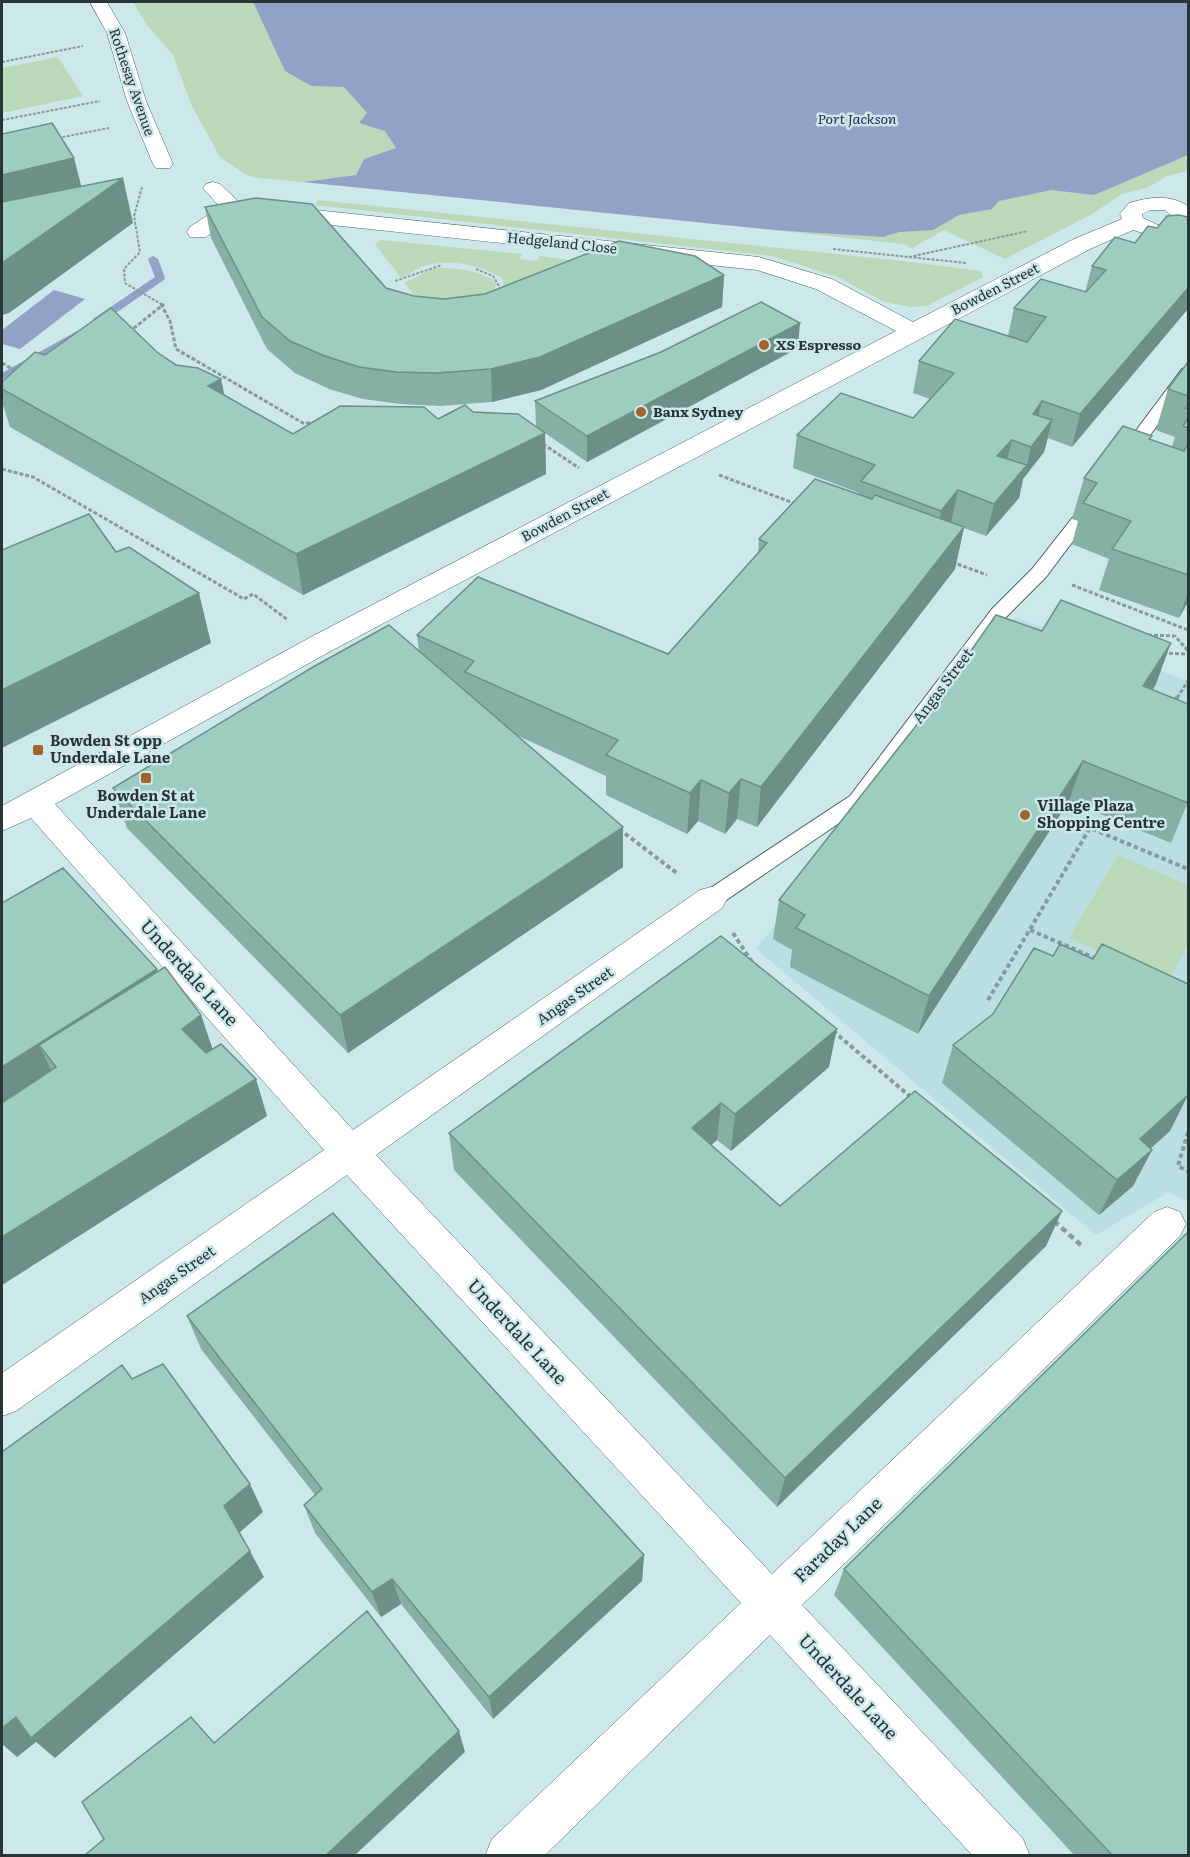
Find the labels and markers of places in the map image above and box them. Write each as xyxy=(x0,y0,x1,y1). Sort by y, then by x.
place label: XS Espresso xyxy=(776,334,862,354)
marker: XS Espresso xyxy=(757,338,771,352)
place label: Banx Sydney xyxy=(653,401,744,421)
marker: Banx Sydney xyxy=(634,405,648,419)
place label: Bowden St opp Underdale Lane xyxy=(50,728,171,768)
marker: Bowden St opp Underdale Lane xyxy=(31,743,45,757)
marker: Bowden St at Underdale Lane xyxy=(139,771,153,785)
place label: Bowden St at Underdale Lane xyxy=(86,783,207,823)
place label: Village Plaza Shopping Centre xyxy=(1037,793,1165,833)
marker: Village Plaza Shopping Centre xyxy=(1018,808,1032,822)

